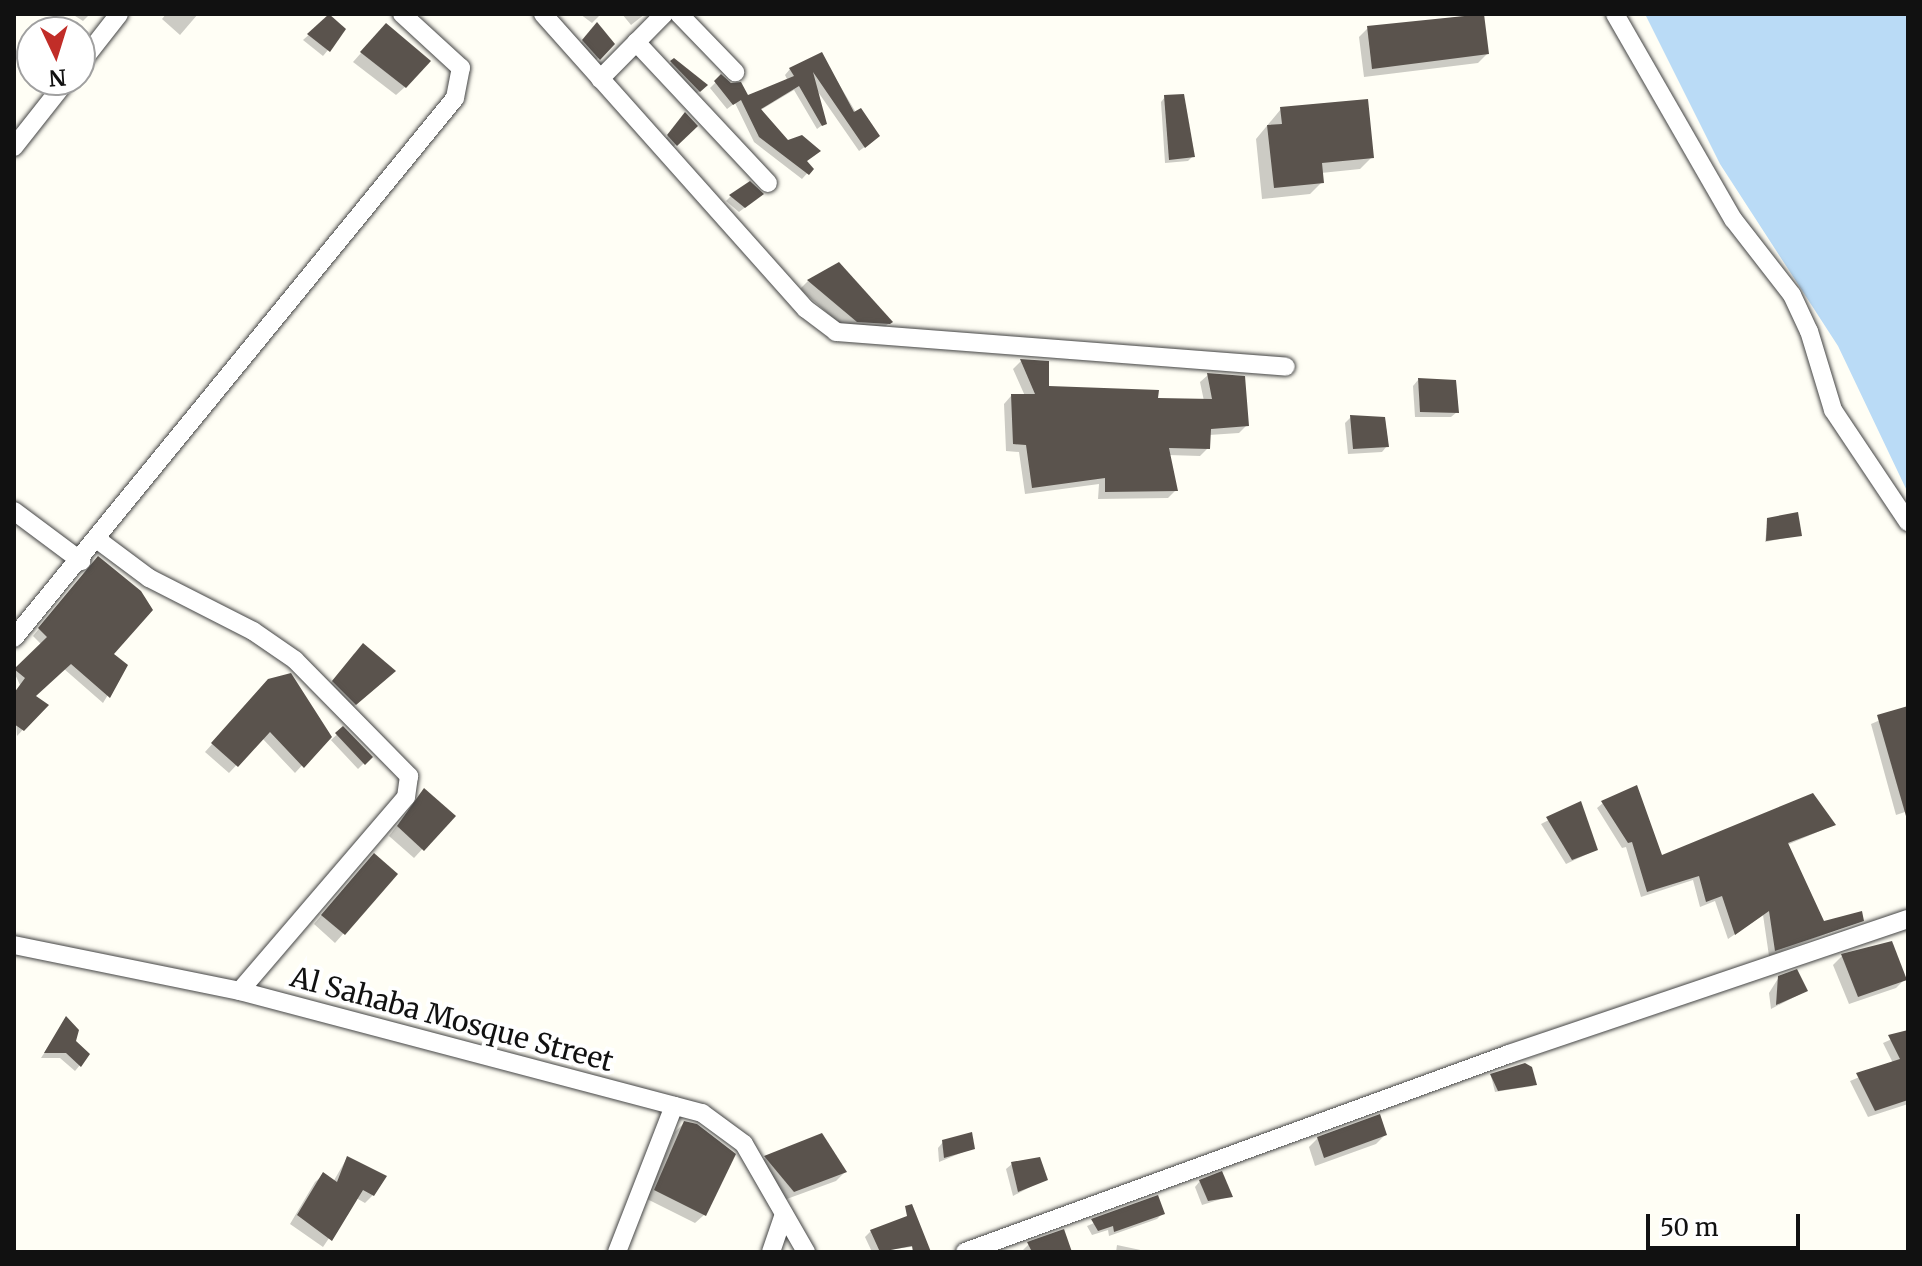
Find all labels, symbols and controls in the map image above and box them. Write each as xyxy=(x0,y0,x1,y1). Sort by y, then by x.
north arrow xyxy=(16,16,96,96)
text: N xyxy=(48,63,67,93)
street label: Al Sahaba Mosque Street xyxy=(287,960,617,1078)
scale bar xyxy=(1650,1198,1804,1248)
text: 50 m xyxy=(1660,1212,1719,1243)

